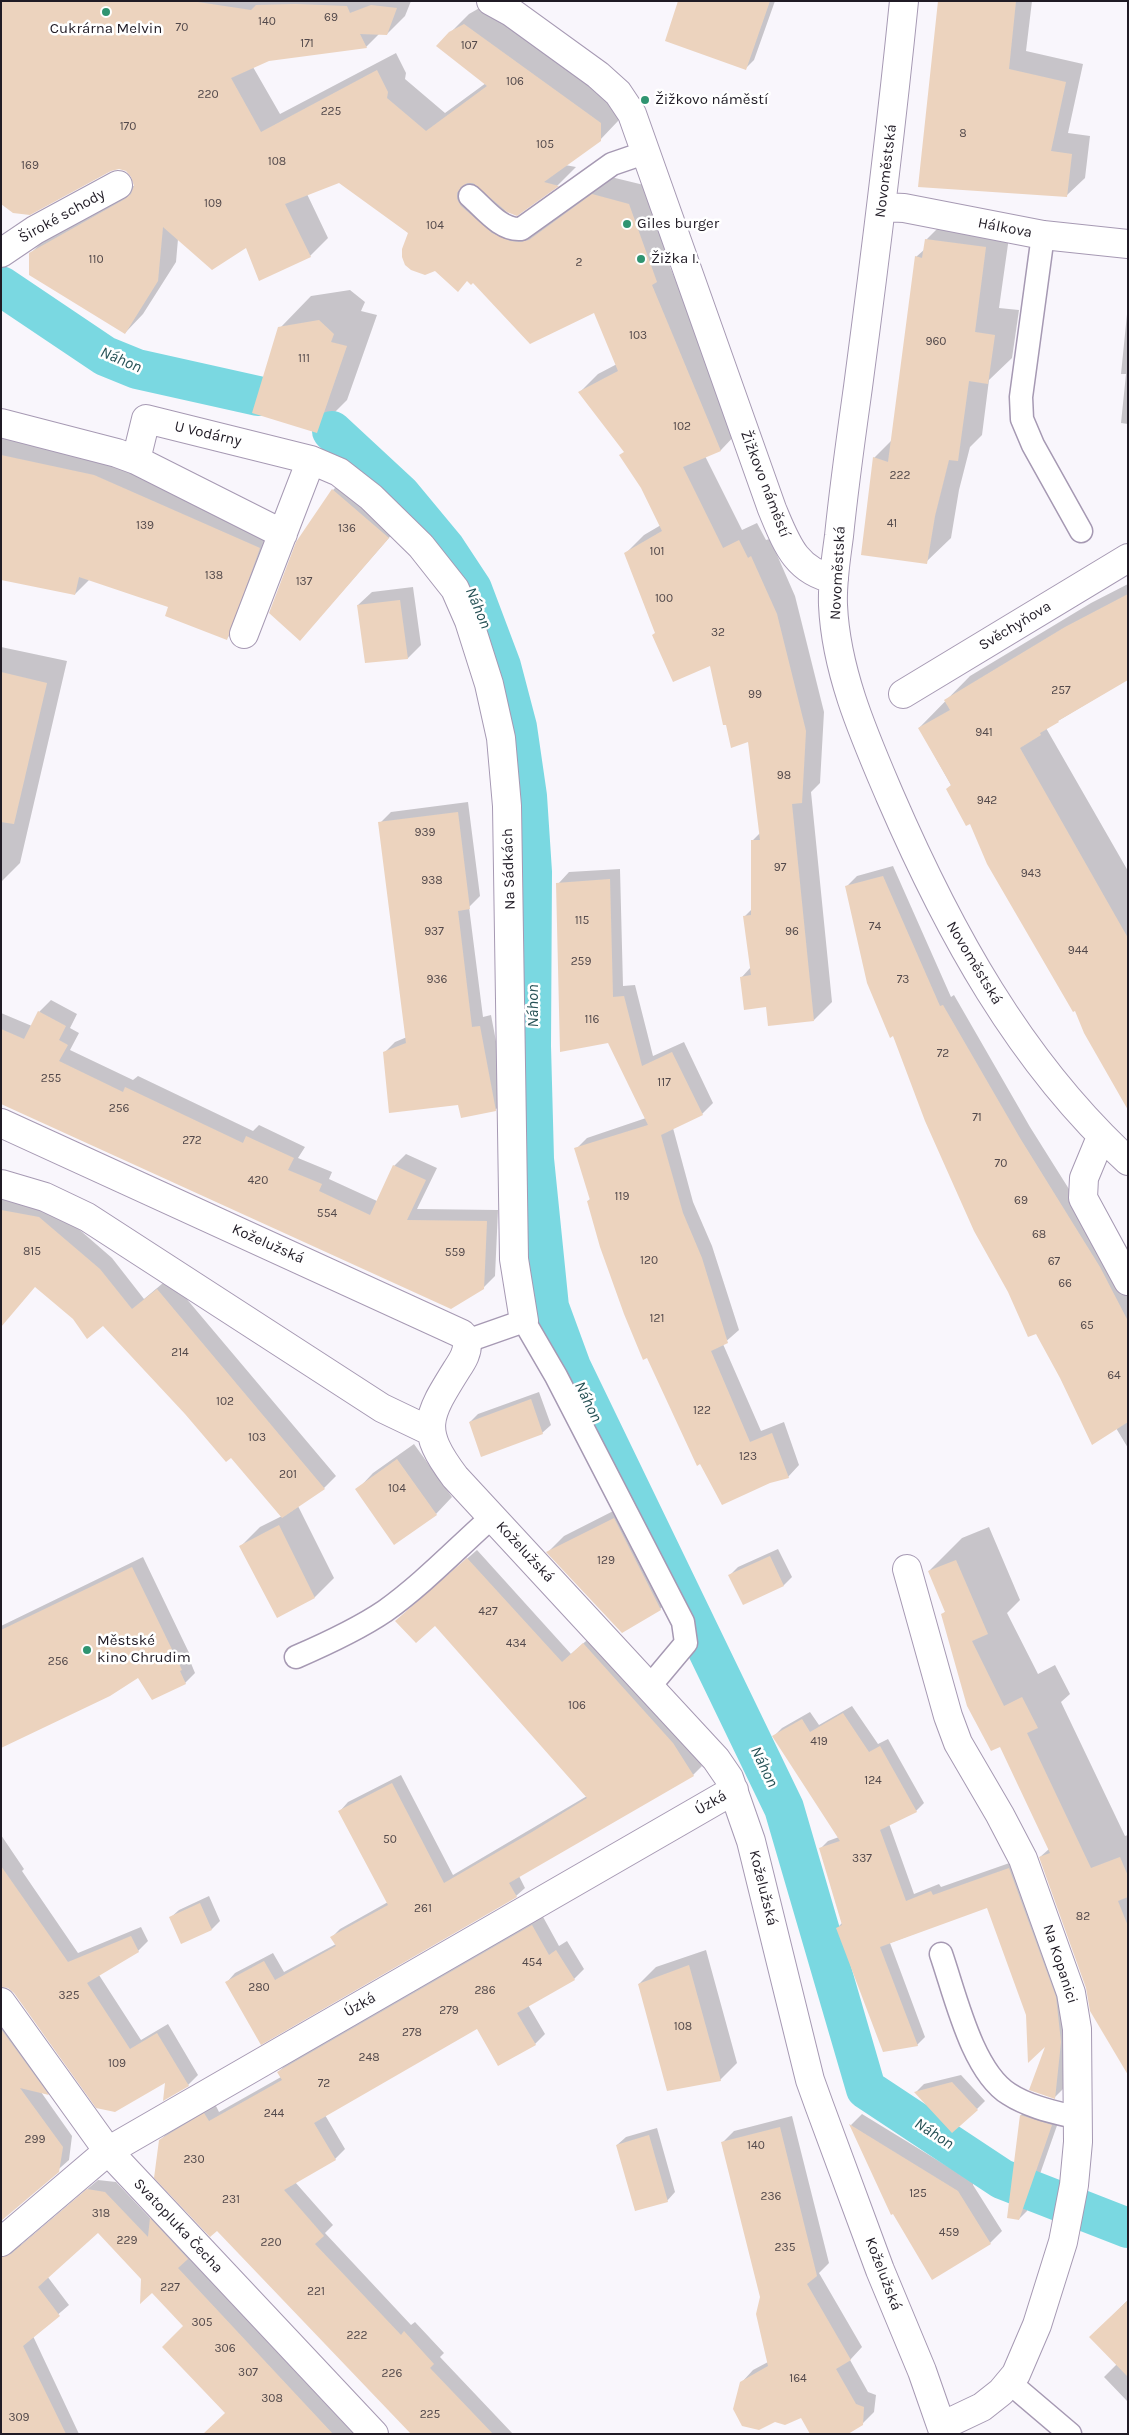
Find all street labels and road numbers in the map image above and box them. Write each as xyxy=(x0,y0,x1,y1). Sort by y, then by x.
street label: Novoměstská xyxy=(871,123,901,219)
street label: Široké schody xyxy=(16,185,108,247)
street label: Hálkova xyxy=(976,214,1034,242)
street label: U Vodárny xyxy=(173,418,243,450)
street label: Žižkovo náměstí xyxy=(736,428,794,540)
street label: Novoměstská xyxy=(827,526,849,620)
street label: Svěchyňova xyxy=(976,597,1054,655)
street label: Na Sádkách xyxy=(499,828,519,910)
street label: Novoměstská xyxy=(942,918,1006,1008)
street label: Koželužská xyxy=(229,1220,307,1268)
street label: Koželužská xyxy=(492,1518,558,1586)
street label: Úzká xyxy=(692,1787,730,1819)
street label: Koželužská xyxy=(745,1848,781,1928)
street label: Na Kopanici xyxy=(1039,1922,1081,2006)
street label: Úzká xyxy=(341,1989,379,2021)
street label: Svatopluka Čecha xyxy=(129,2175,227,2277)
street label: Koželužská xyxy=(861,2235,905,2313)

